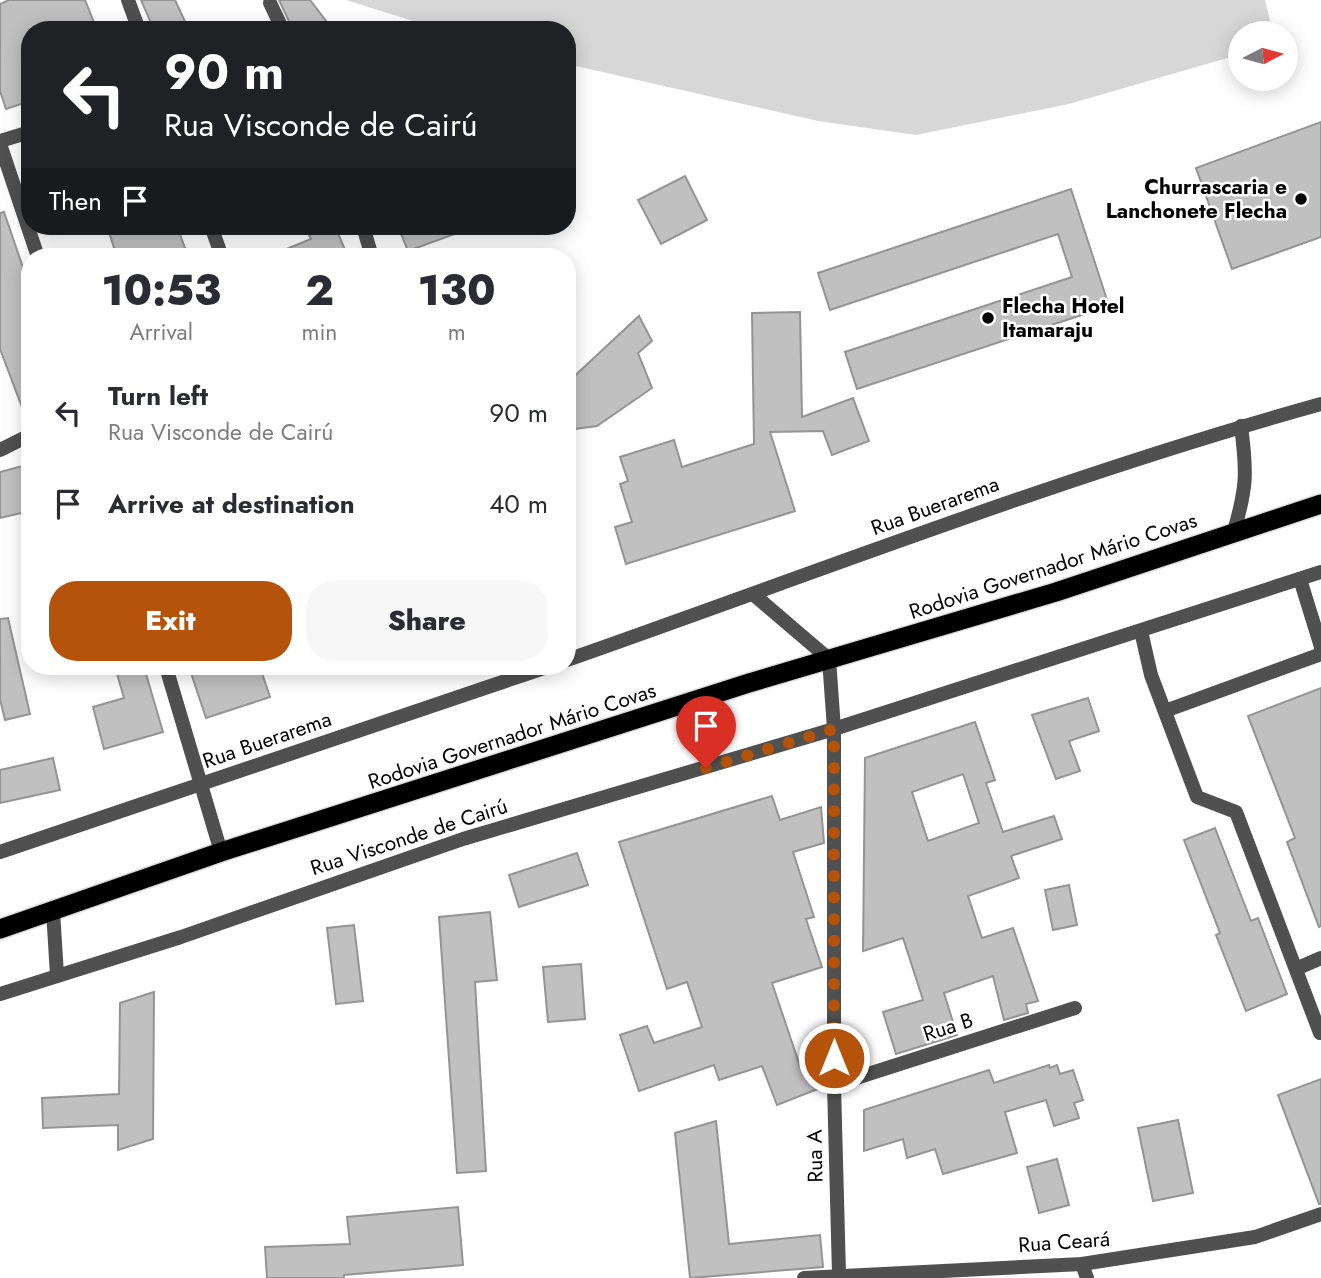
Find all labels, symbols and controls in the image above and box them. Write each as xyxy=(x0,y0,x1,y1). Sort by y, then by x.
north arrow xyxy=(1228,21,1298,91)
map controls xyxy=(1228,21,1298,91)
text: 90 m xyxy=(164,37,284,107)
icon: left xyxy=(49,49,140,140)
text: Rua Visconde de Cairú xyxy=(164,102,478,148)
place label: Churrascaria e Lanchonete Flecha xyxy=(1106,172,1287,226)
text: Then xyxy=(49,182,102,220)
icon: arrive xyxy=(116,182,154,220)
marker: Churrascaria e Lanchonete Flecha xyxy=(1293,191,1309,207)
text: 10:53 xyxy=(101,260,221,321)
text: 2 xyxy=(305,260,334,321)
text: 130 xyxy=(418,260,496,321)
place label: Flecha Hotel Itamaraju xyxy=(1002,291,1125,345)
marker: Flecha Hotel Itamaraju xyxy=(980,310,996,326)
text: Arrival xyxy=(130,315,193,349)
text: min xyxy=(301,315,337,349)
text: m xyxy=(448,315,466,349)
text: Turn left xyxy=(108,377,208,415)
icon: left xyxy=(49,394,87,432)
text: 90 m xyxy=(489,394,548,432)
text: Rua Visconde de Cairú xyxy=(108,415,333,449)
street label: Rua Buerarema xyxy=(867,469,1003,543)
icon: arrive xyxy=(49,485,87,523)
text: Arrive at destination xyxy=(108,485,355,523)
text: 40 m xyxy=(489,485,548,523)
street label: Rodovia Governador Mário Covas xyxy=(905,505,1201,627)
button: Exit xyxy=(49,581,292,661)
button: Share xyxy=(306,581,548,661)
street label: Rodovia Governador Mário Covas xyxy=(364,675,660,797)
pin xyxy=(676,696,736,768)
street label: Rua Buerarema xyxy=(199,704,335,776)
icon: arrive xyxy=(687,707,725,745)
street label: Rua Visconde de Cairú xyxy=(306,791,512,883)
street label: Rua B xyxy=(919,1005,977,1049)
position arrow xyxy=(797,1021,871,1095)
street label: Rua A xyxy=(800,1129,830,1183)
street label: Rua Ceará xyxy=(1017,1224,1111,1260)

